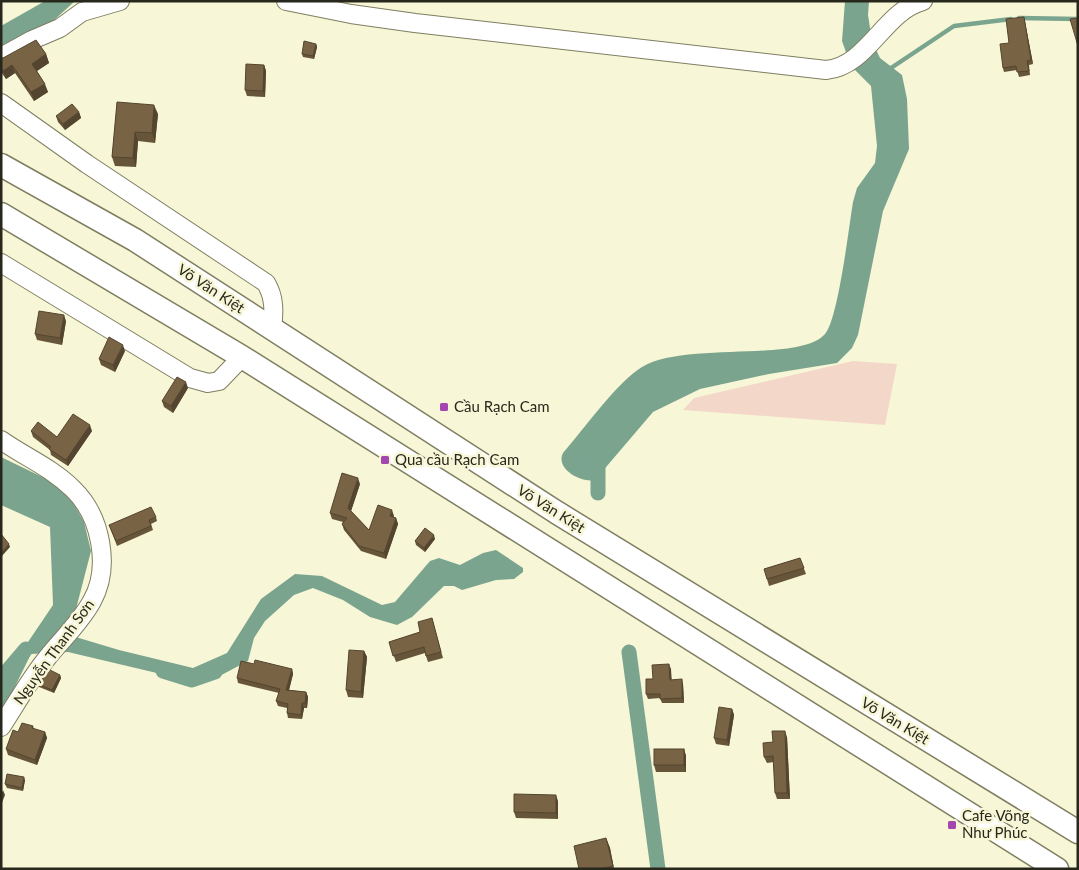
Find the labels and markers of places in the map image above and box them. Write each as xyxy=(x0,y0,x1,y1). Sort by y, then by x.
place label: Cầu Rạch Cam xyxy=(454,397,550,415)
marker: Cầu Rạch Cam xyxy=(438,401,450,413)
place label: Qua cầu Rạch Cam xyxy=(395,450,519,468)
marker: Qua cầu Rạch Cam xyxy=(379,454,391,466)
place label: Cafe Võng Như Phúc xyxy=(962,806,1029,841)
marker: Cafe Võng Như Phúc xyxy=(946,819,958,831)

